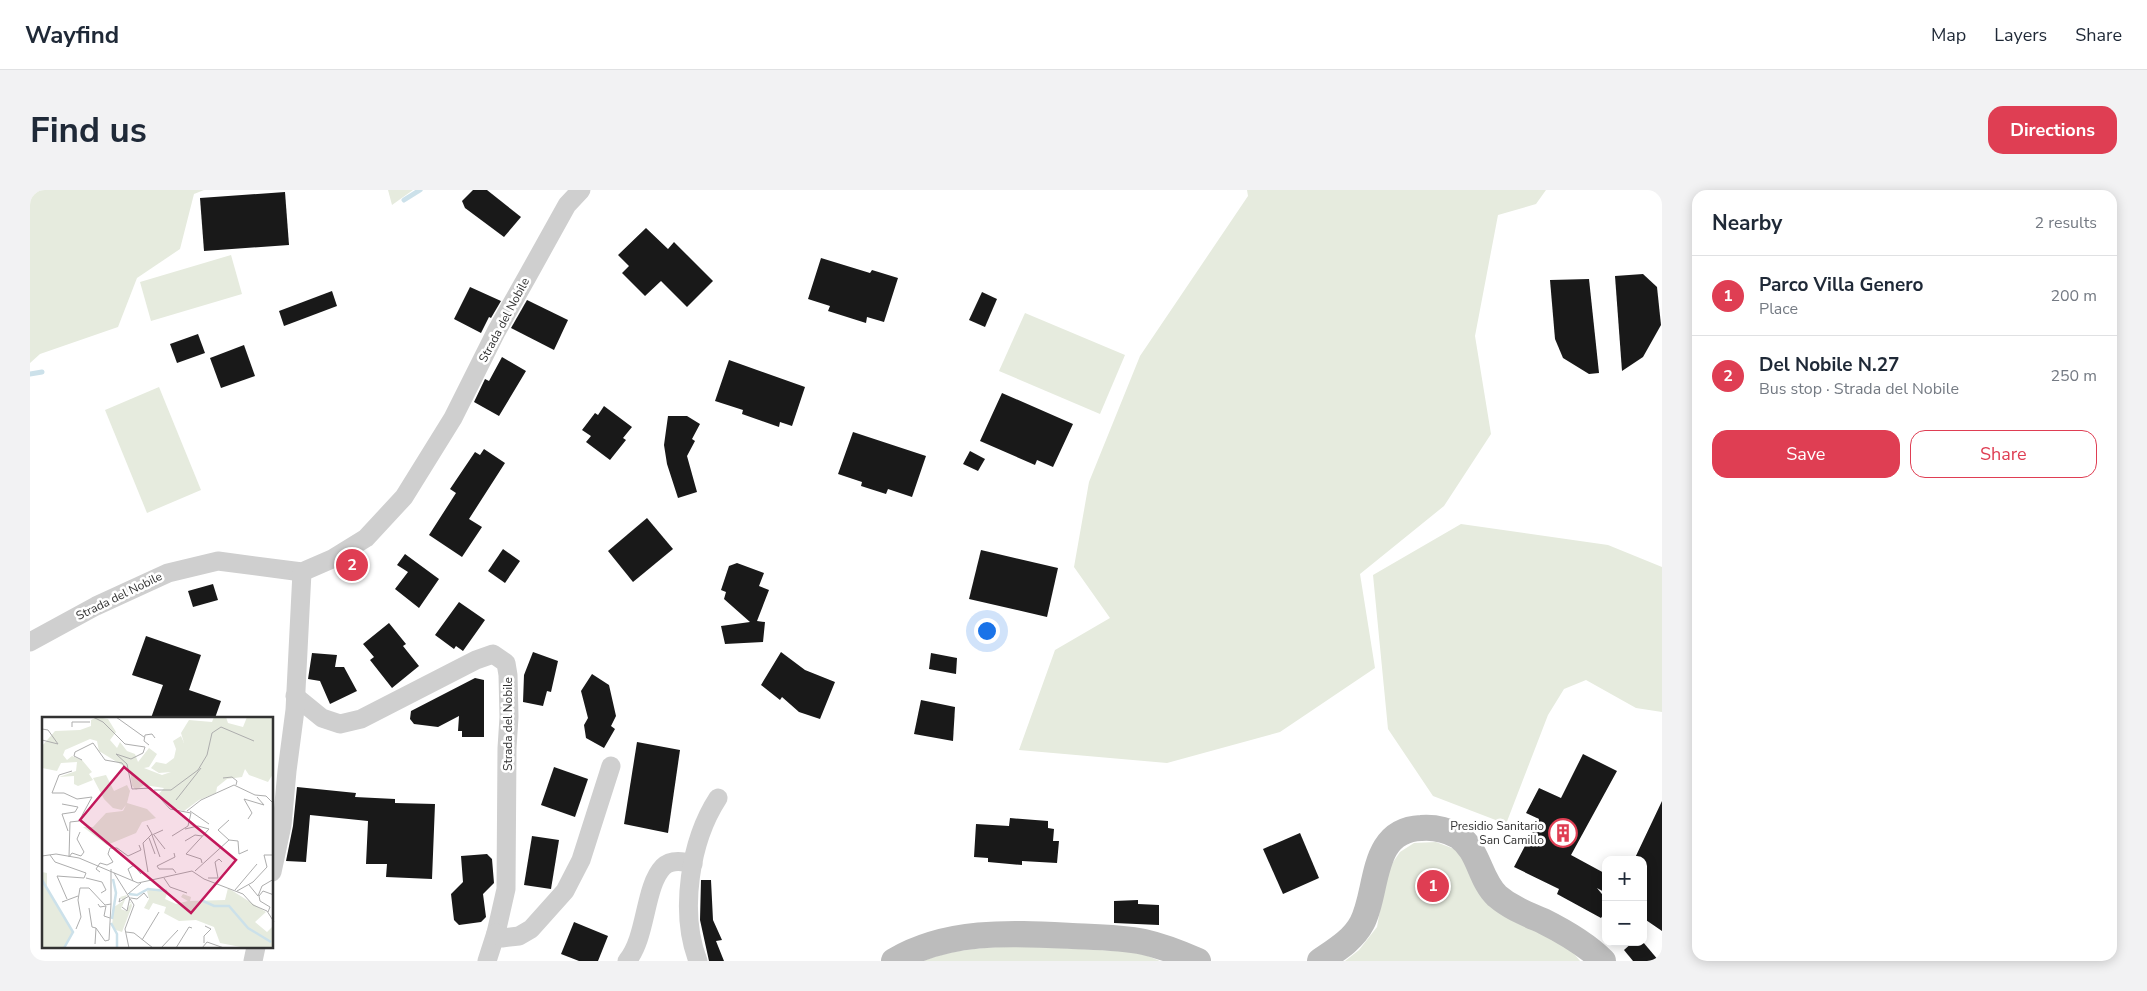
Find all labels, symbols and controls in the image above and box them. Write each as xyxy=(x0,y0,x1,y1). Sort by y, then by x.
text: Wayfind xyxy=(25,19,119,51)
text: Map xyxy=(1931,23,1966,47)
text: Layers xyxy=(1994,23,2047,47)
text: Share xyxy=(2075,23,2122,47)
button: Directions xyxy=(1988,106,2117,154)
text: Find us xyxy=(30,107,147,154)
text: Nearby xyxy=(1712,209,1782,237)
text: 2 results xyxy=(2035,212,2097,234)
text: Parco Villa Genero xyxy=(1759,272,1923,298)
street label: Strada del Nobile xyxy=(475,275,533,365)
text: 1 xyxy=(1723,285,1733,307)
text: 200 m xyxy=(2050,285,2097,307)
text: Place xyxy=(1759,298,1798,320)
text: Del Nobile N.27 xyxy=(1759,352,1900,378)
text: 2 xyxy=(1723,365,1733,387)
text: 250 m xyxy=(2050,365,2097,387)
text: Bus stop · Strada del Nobile xyxy=(1759,378,1959,400)
button: Save xyxy=(1712,430,1900,478)
button: Share xyxy=(1910,430,2097,478)
pin: 2 xyxy=(336,546,368,584)
street label: Strada del Nobile xyxy=(73,568,165,624)
your location xyxy=(974,618,1000,644)
street label: Strada del Nobile xyxy=(500,677,516,771)
inset map xyxy=(42,717,274,948)
place label: Presidio Sanitario San Camillo xyxy=(1450,818,1544,848)
building icon: Presidio Sanitario San Camillo xyxy=(1548,818,1578,848)
map controls xyxy=(1602,856,1647,946)
button: + xyxy=(1602,856,1647,901)
pin: 1 xyxy=(1417,867,1449,905)
button: − xyxy=(1602,901,1647,946)

